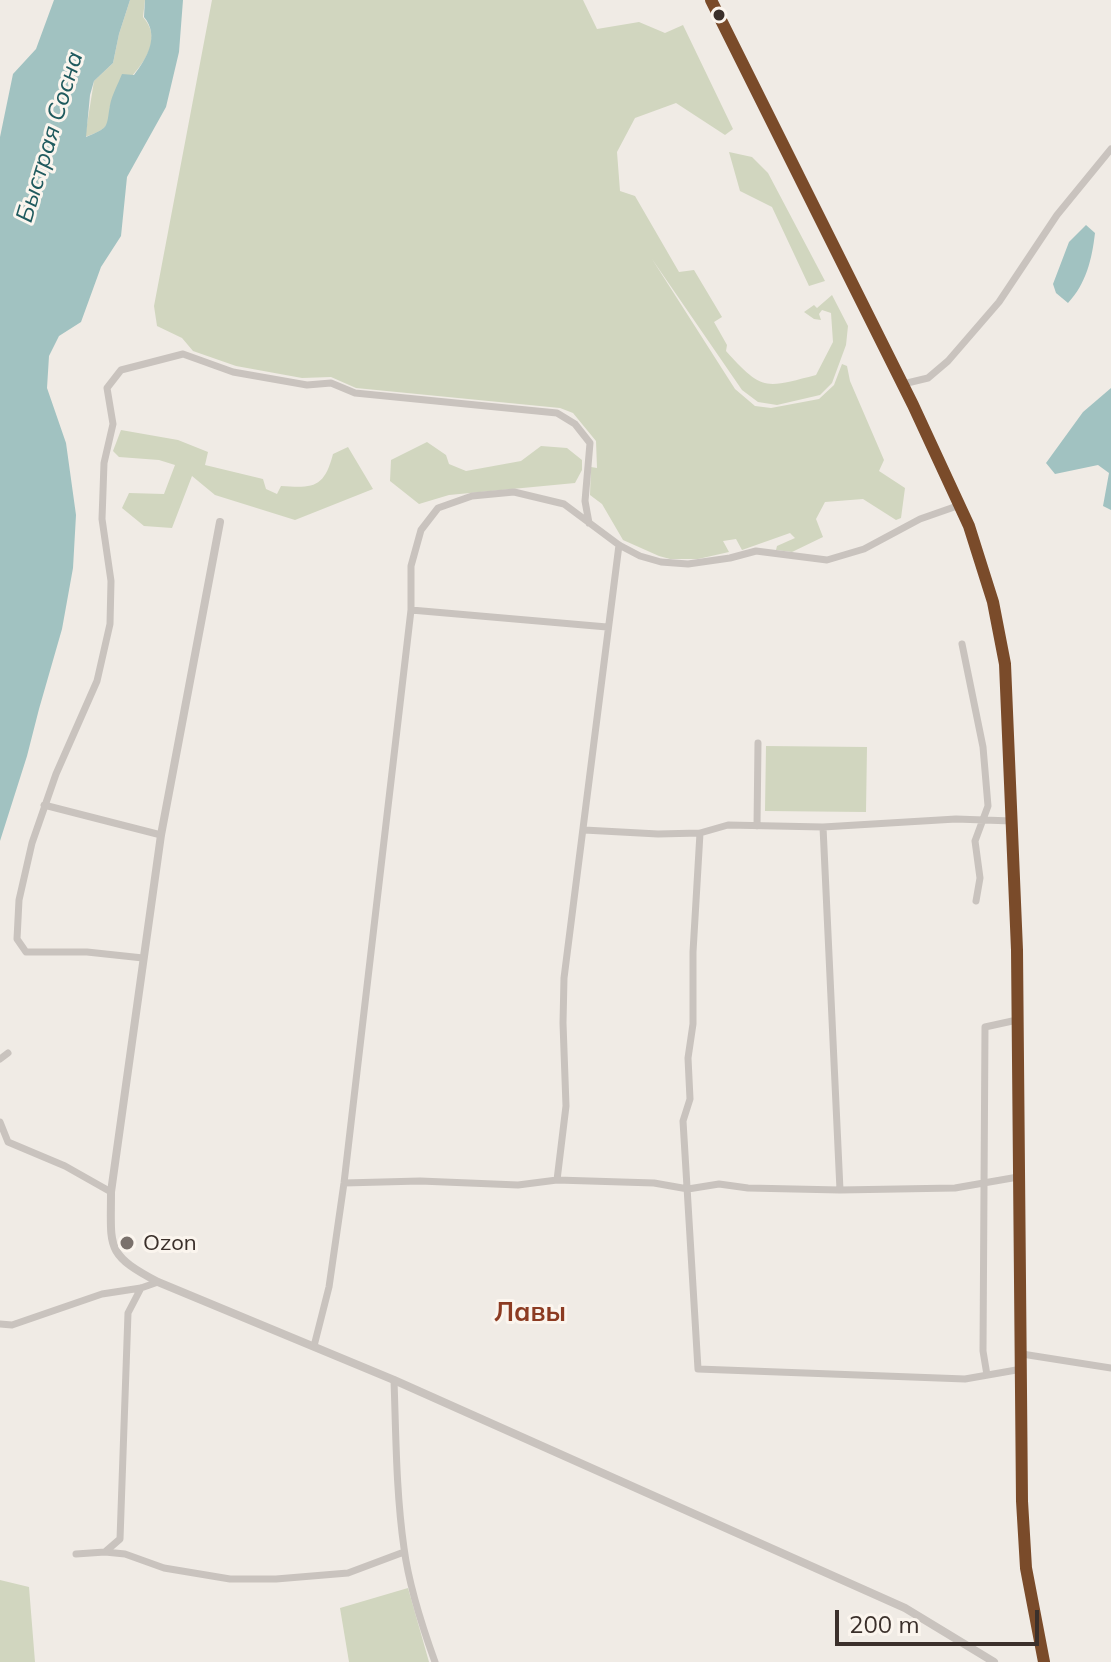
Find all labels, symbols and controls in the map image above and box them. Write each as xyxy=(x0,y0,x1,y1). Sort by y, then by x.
unlabelled marker xyxy=(711,7,727,23)
water label: Быстрая Сосна xyxy=(10,48,90,226)
place label: Ozon xyxy=(143,1230,197,1256)
marker: Ozon xyxy=(118,1234,136,1252)
district label: Лавы xyxy=(494,1297,566,1329)
scale bar xyxy=(839,1594,1043,1644)
text: 200 m xyxy=(849,1609,920,1639)

